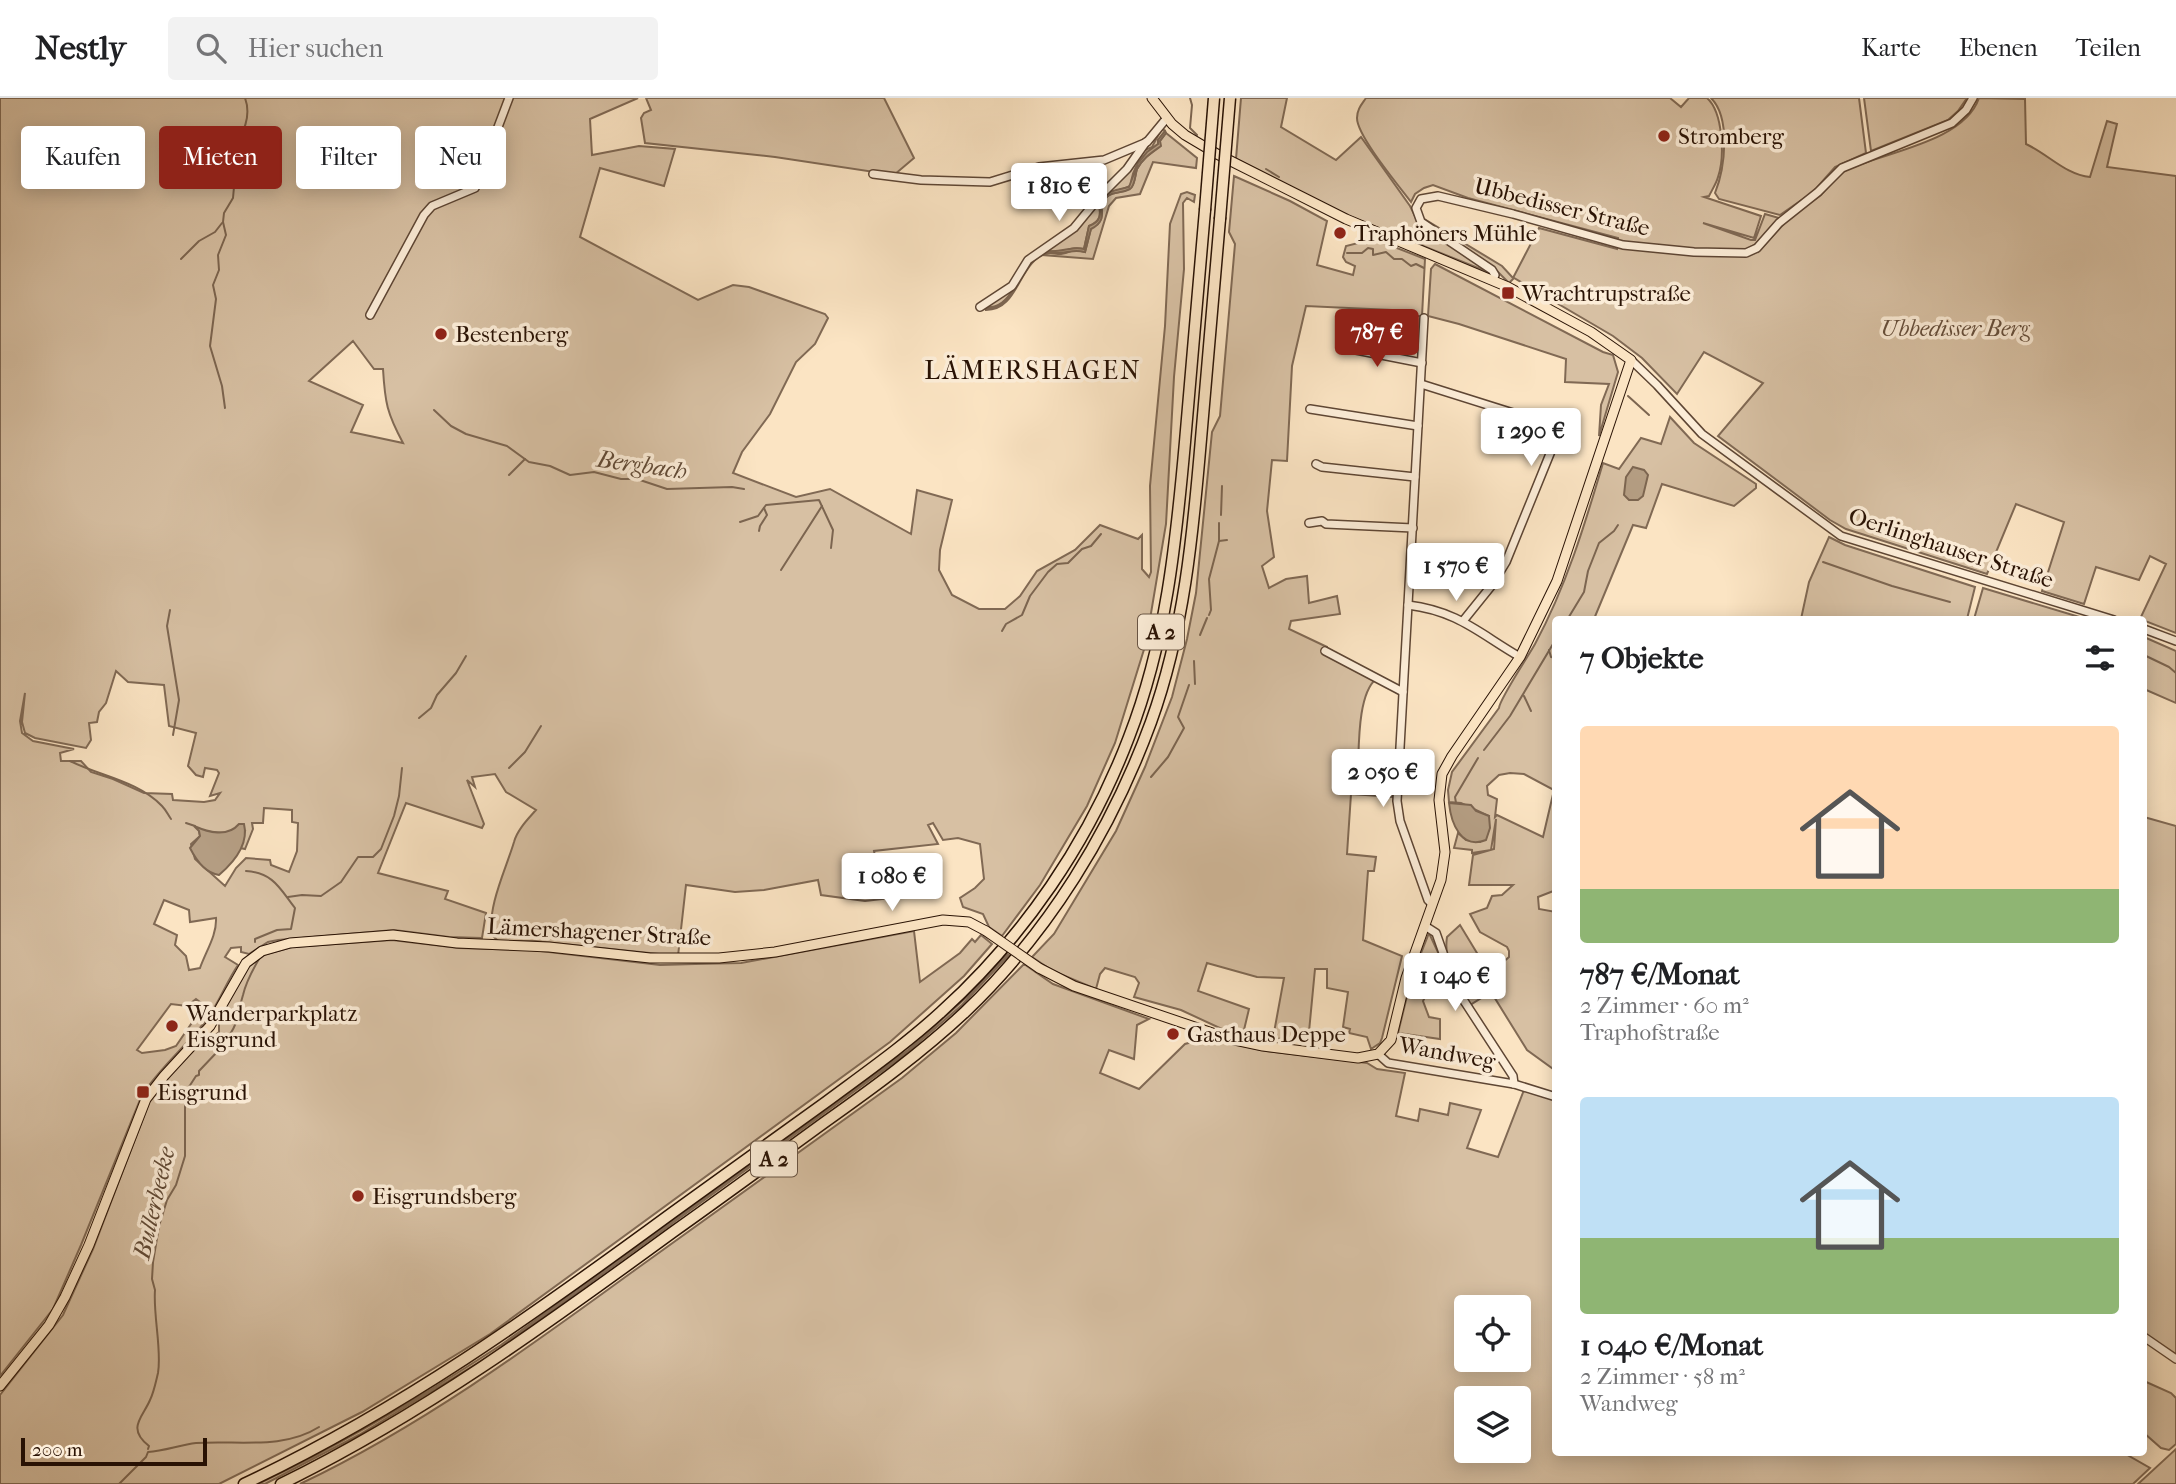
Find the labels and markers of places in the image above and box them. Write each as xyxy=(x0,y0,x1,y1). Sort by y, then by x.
place label: Stromberg xyxy=(1678,123,1784,150)
marker: Stromberg xyxy=(1656,128,1672,144)
pin: 1 810 € xyxy=(994,164,1124,223)
place label: Traphöners Mühle xyxy=(1354,220,1537,247)
marker: Traphöners Mühle xyxy=(1332,225,1348,241)
place label: Wrachtrupstraße xyxy=(1521,280,1691,307)
marker: Wrachtrupstraße xyxy=(1500,285,1516,301)
pin: 787 € xyxy=(1328,310,1426,369)
place label: Bestenberg xyxy=(455,321,569,348)
marker: Bestenberg xyxy=(433,326,449,342)
pin: 1 290 € xyxy=(1466,408,1596,468)
pin: 1 570 € xyxy=(1391,544,1521,603)
pin: 2 050 € xyxy=(1318,750,1448,809)
pin: 1 080 € xyxy=(827,854,957,913)
pin: 1 040 € xyxy=(1390,954,1520,1013)
place label: Wanderparkplatz Eisgrund xyxy=(185,1000,357,1053)
marker: Wanderparkplatz Eisgrund xyxy=(164,1018,180,1034)
place label: Gasthaus Deppe xyxy=(1187,1021,1346,1048)
marker: Gasthaus Deppe xyxy=(1165,1026,1181,1042)
place label: Eisgrund xyxy=(157,1079,248,1106)
marker: Eisgrund xyxy=(135,1084,151,1100)
place label: Eisgrundsberg xyxy=(372,1183,517,1210)
marker: Eisgrundsberg xyxy=(350,1188,366,1204)

